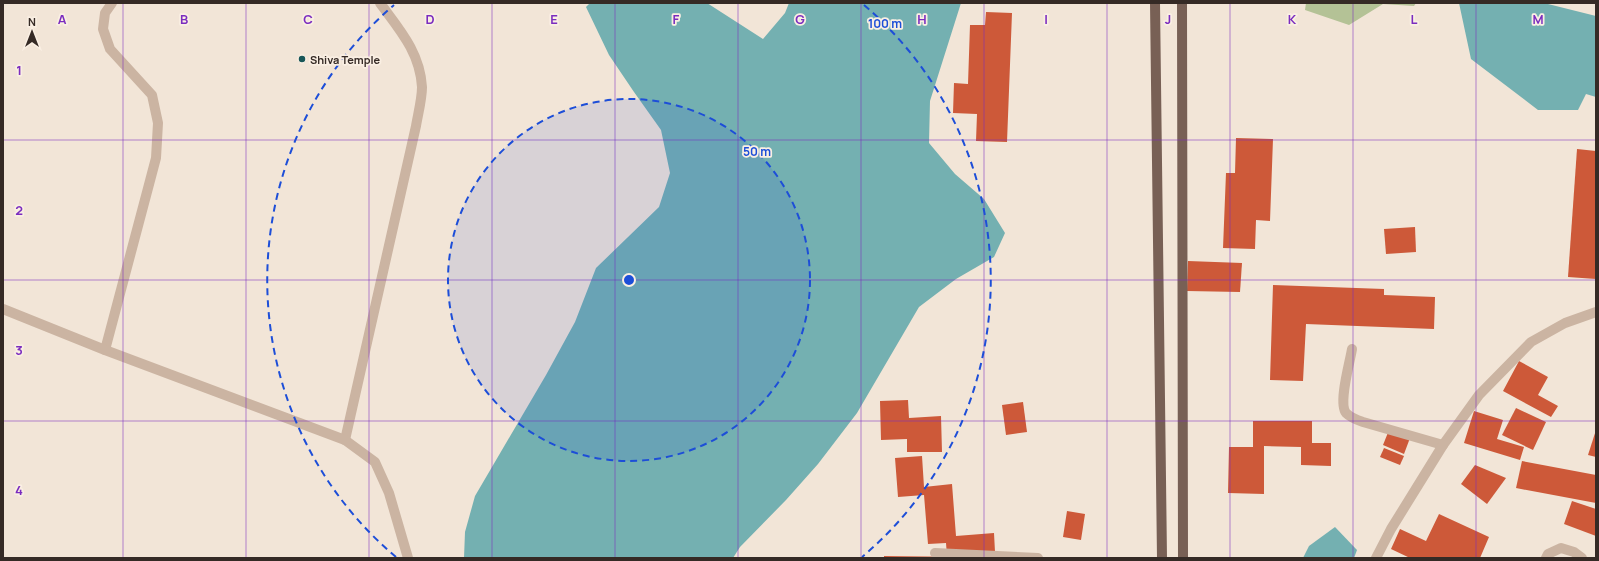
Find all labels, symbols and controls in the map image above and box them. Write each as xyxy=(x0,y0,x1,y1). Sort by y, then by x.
text: A xyxy=(58,10,67,28)
text: B xyxy=(180,10,188,28)
text: C xyxy=(303,10,313,28)
text: D xyxy=(425,10,435,28)
text: E xyxy=(550,10,558,28)
text: F xyxy=(673,10,680,28)
text: G xyxy=(795,10,805,28)
text: H xyxy=(917,10,927,28)
text: I xyxy=(1044,10,1048,28)
text: J xyxy=(1165,10,1171,28)
text: K xyxy=(1288,10,1297,28)
text: L xyxy=(1411,10,1418,28)
text: M xyxy=(1532,10,1544,28)
north arrow xyxy=(12,12,52,52)
text: N xyxy=(28,14,36,29)
text: 100 m xyxy=(868,15,902,32)
place label: Shiva Temple xyxy=(310,52,380,67)
marker: Shiva Temple xyxy=(297,54,307,64)
text: 1 xyxy=(16,61,22,79)
text: 50 m xyxy=(743,143,771,160)
text: 2 xyxy=(15,201,23,219)
centre of rings xyxy=(622,273,636,287)
text: 3 xyxy=(15,341,23,359)
text: 4 xyxy=(15,481,23,499)

